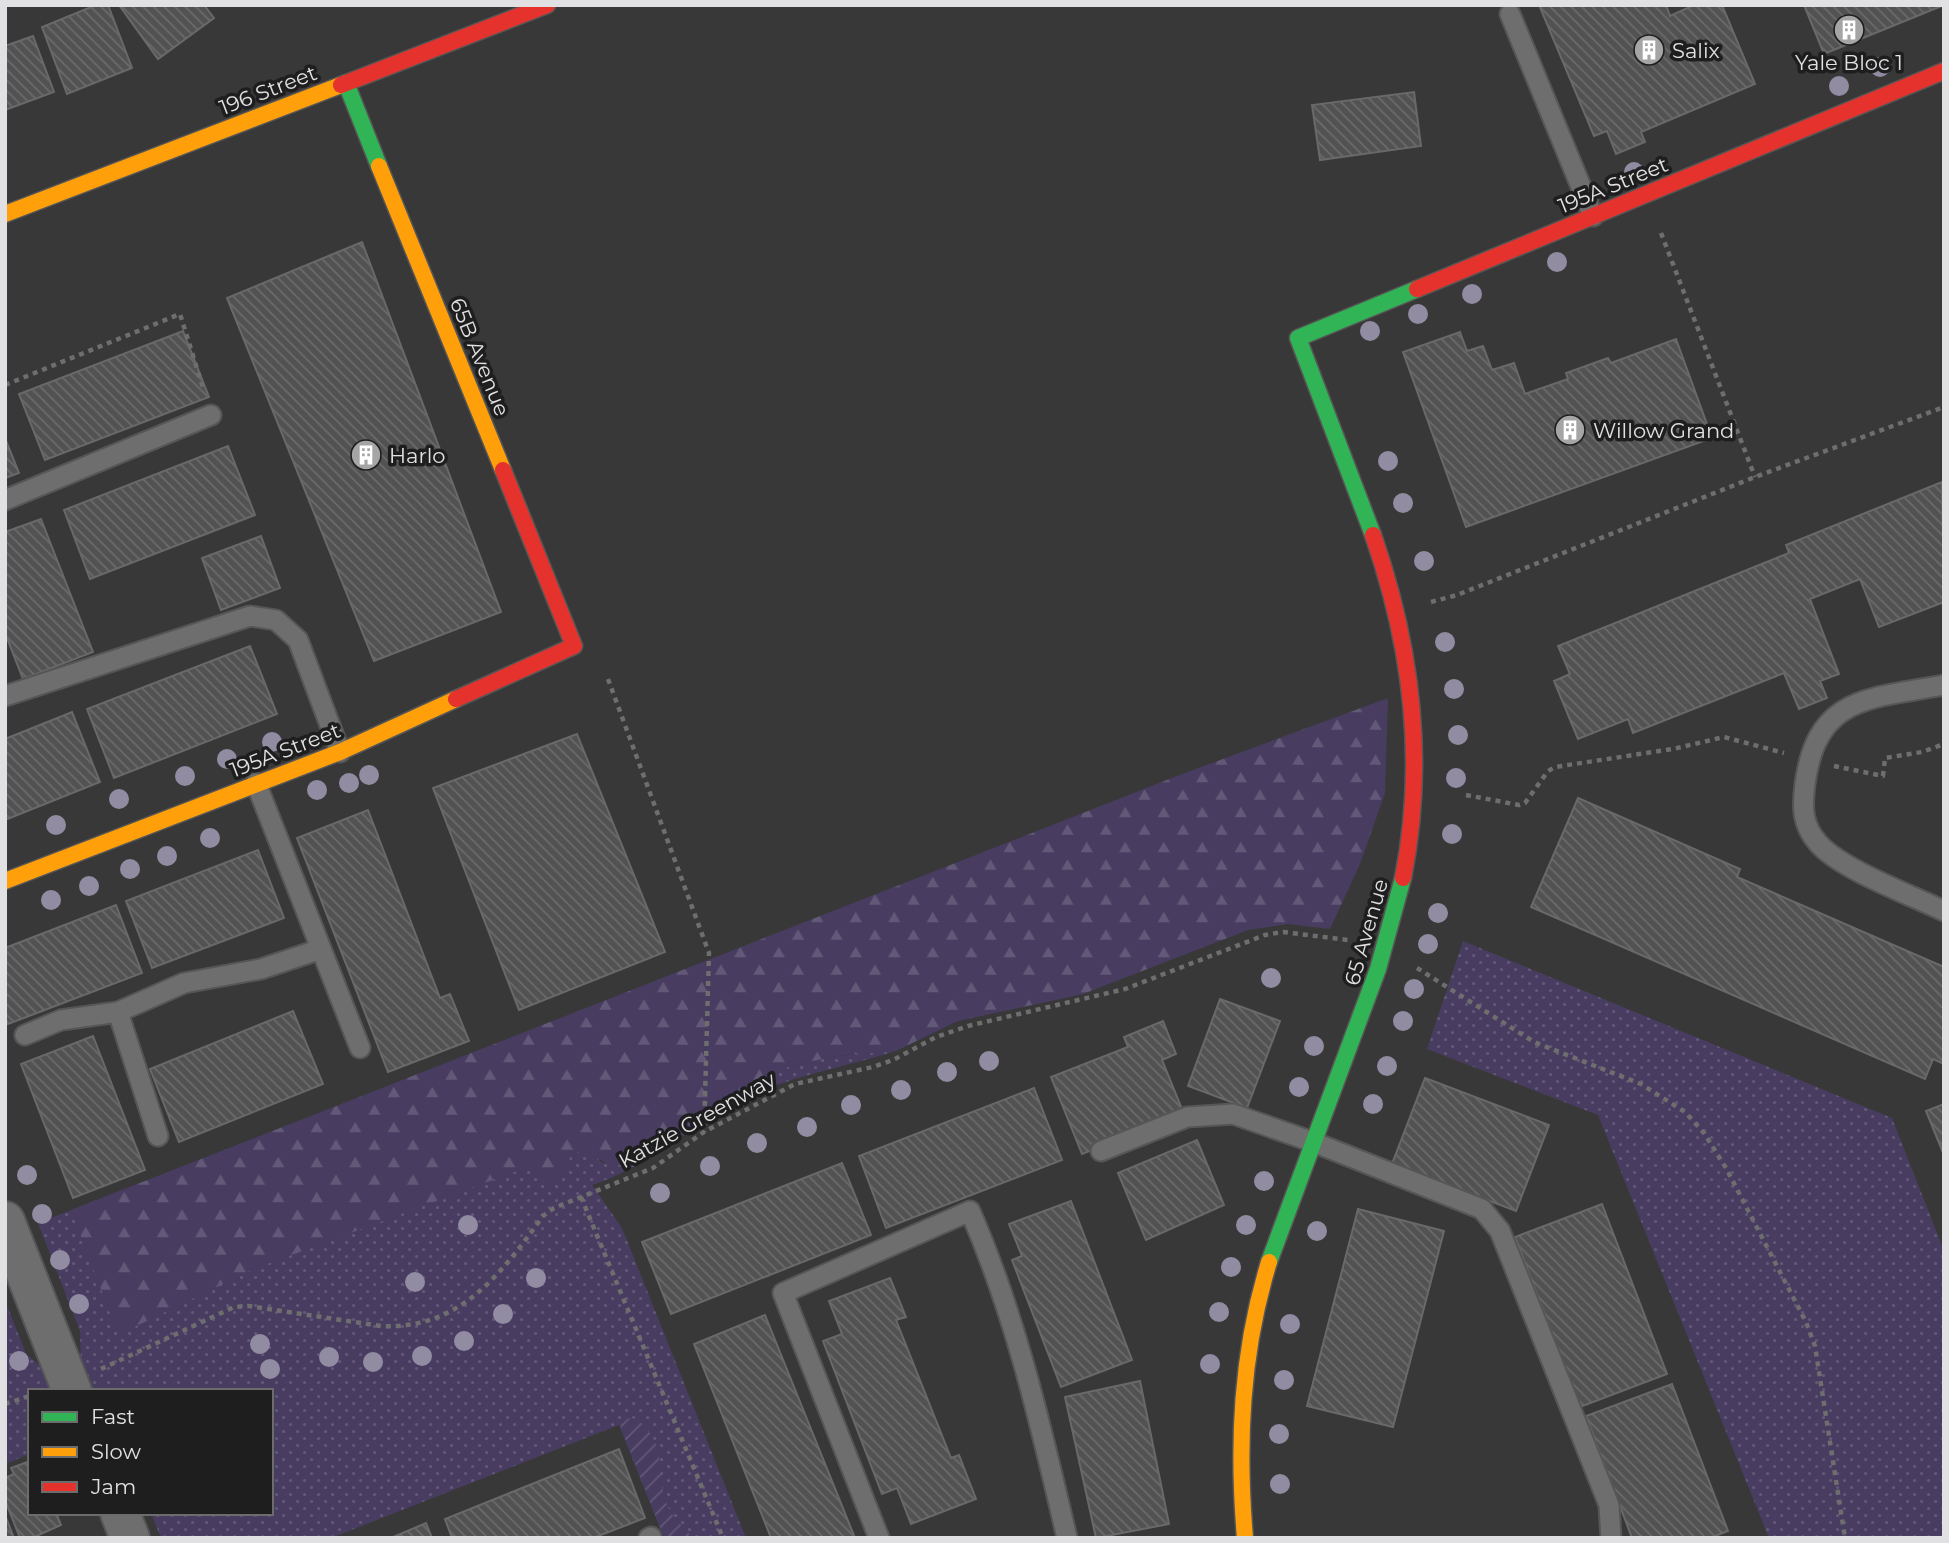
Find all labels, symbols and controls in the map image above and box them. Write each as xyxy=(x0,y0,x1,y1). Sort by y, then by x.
building icon: Yale Bloc 1 xyxy=(1832,13,1866,47)
building icon: Salix xyxy=(1632,33,1666,67)
place label: Salix xyxy=(1672,38,1720,63)
place label: Yale Bloc 1 xyxy=(1795,50,1903,75)
street label: 196 Street xyxy=(216,60,320,120)
street label: 195A Street xyxy=(1554,152,1672,218)
street label: 65B Avenue xyxy=(445,294,515,420)
building icon: Willow Grand xyxy=(1553,413,1587,447)
place label: Willow Grand xyxy=(1593,418,1734,443)
building icon: Harlo xyxy=(349,438,383,472)
place label: Harlo xyxy=(389,443,446,468)
street label: 195A Street xyxy=(226,717,344,783)
street label: 65 Avenue xyxy=(1339,876,1393,988)
street label: Katzie Greenway xyxy=(614,1066,780,1173)
legend xyxy=(28,1389,273,1515)
text: Fast xyxy=(91,1404,135,1429)
text: Slow xyxy=(91,1439,141,1464)
text: Jam xyxy=(90,1474,136,1499)

